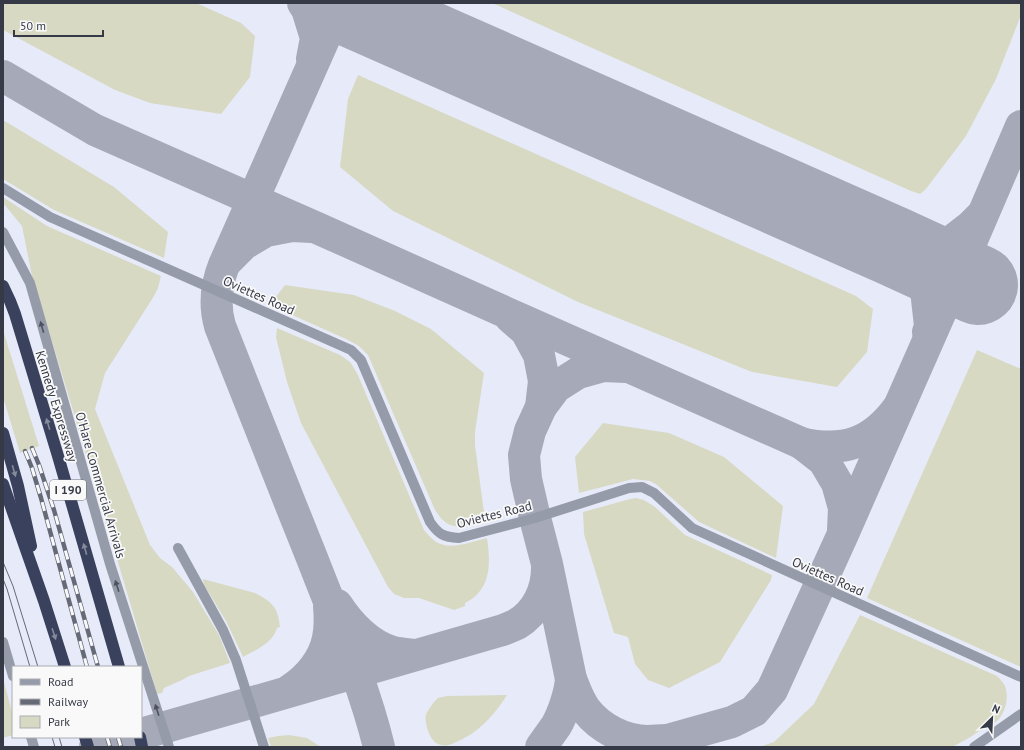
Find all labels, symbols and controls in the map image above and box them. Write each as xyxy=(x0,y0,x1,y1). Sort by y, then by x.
scale bar xyxy=(14,12,103,38)
text: 50 m xyxy=(20,18,46,33)
street label: Oviettes Road xyxy=(220,272,297,319)
one-way arrow xyxy=(39,320,45,332)
street label: Kennedy Expressway xyxy=(32,348,82,464)
street label: O'Hare Commercial Arrivals xyxy=(71,410,130,560)
one-way arrow xyxy=(45,418,51,430)
one-way arrow xyxy=(11,465,17,477)
road number: I 190 xyxy=(50,480,86,500)
street label: Oviettes Road xyxy=(455,497,533,532)
one-way arrow xyxy=(82,543,88,555)
street label: Oviettes Road xyxy=(789,553,866,600)
one-way arrow xyxy=(114,580,120,592)
one-way arrow xyxy=(52,628,58,640)
legend xyxy=(12,666,142,738)
text: Road xyxy=(48,674,73,689)
text: Railway xyxy=(48,694,88,709)
north arrow xyxy=(972,698,1012,738)
text: N xyxy=(990,701,1002,717)
one-way arrow xyxy=(154,704,160,716)
text: Park xyxy=(48,714,70,729)

